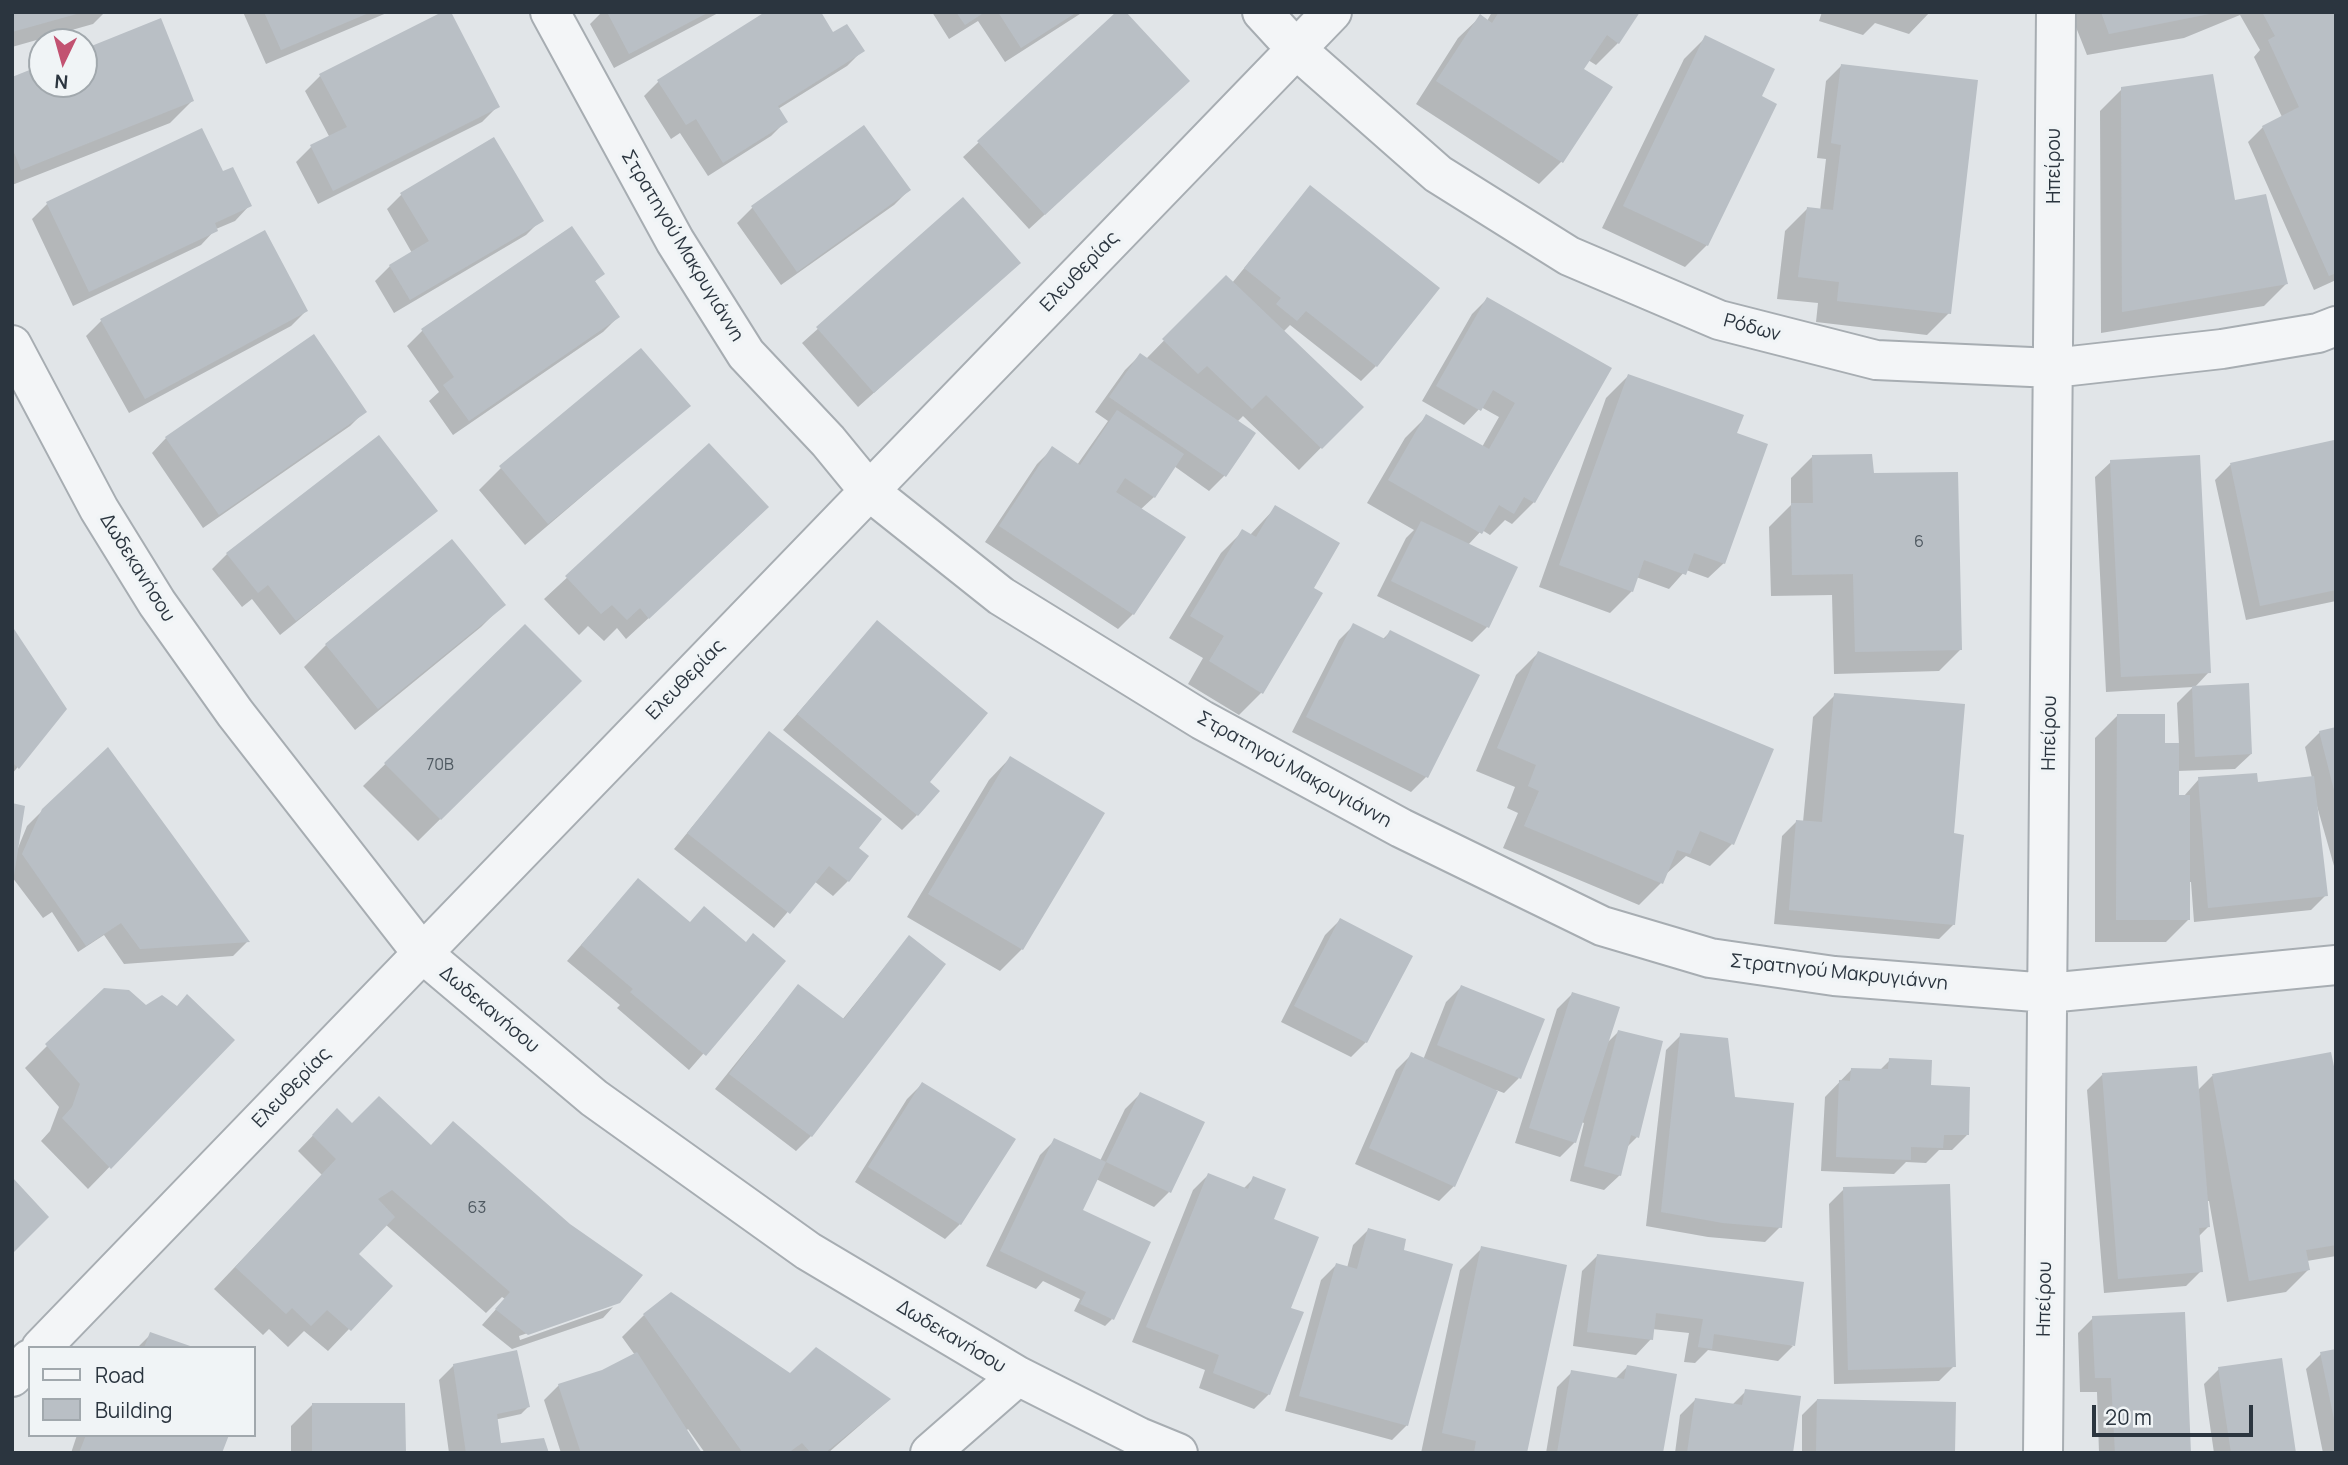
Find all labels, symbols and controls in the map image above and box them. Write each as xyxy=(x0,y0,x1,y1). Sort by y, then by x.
north arrow xyxy=(28,28,98,98)
text: N xyxy=(53,68,69,95)
street label: Ηπείρου xyxy=(2044,128,2066,204)
street label: Στρατηγού Μακρυγιάννη xyxy=(616,146,748,346)
street label: Ελευθερίας xyxy=(1036,227,1124,317)
street label: Ρόδων xyxy=(1721,309,1783,347)
street label: Δωδεκανήσου xyxy=(95,510,179,626)
house number: 6 xyxy=(1914,533,1924,553)
street label: Ελευθερίας xyxy=(642,635,730,725)
street label: Ηπείρου xyxy=(2038,695,2062,771)
street label: Στρατηγού Μακρυγιάννη xyxy=(1193,707,1395,833)
house number: 70Β xyxy=(426,756,454,776)
street label: Στρατηγού Μακρυγιάννη xyxy=(1729,950,1949,996)
street label: Δωδεκανήσου xyxy=(435,962,543,1058)
street label: Ελευθερίας xyxy=(248,1043,336,1133)
house number: 63 xyxy=(468,1199,486,1219)
street label: Ηπείρου xyxy=(2033,1261,2057,1337)
street label: Δωδεκανήσου xyxy=(892,1296,1010,1378)
legend xyxy=(28,1346,256,1437)
text: Road xyxy=(95,1361,145,1389)
scale bar xyxy=(2096,1392,2257,1436)
text: Building xyxy=(95,1396,172,1424)
text: 20 m xyxy=(2105,1403,2152,1431)

